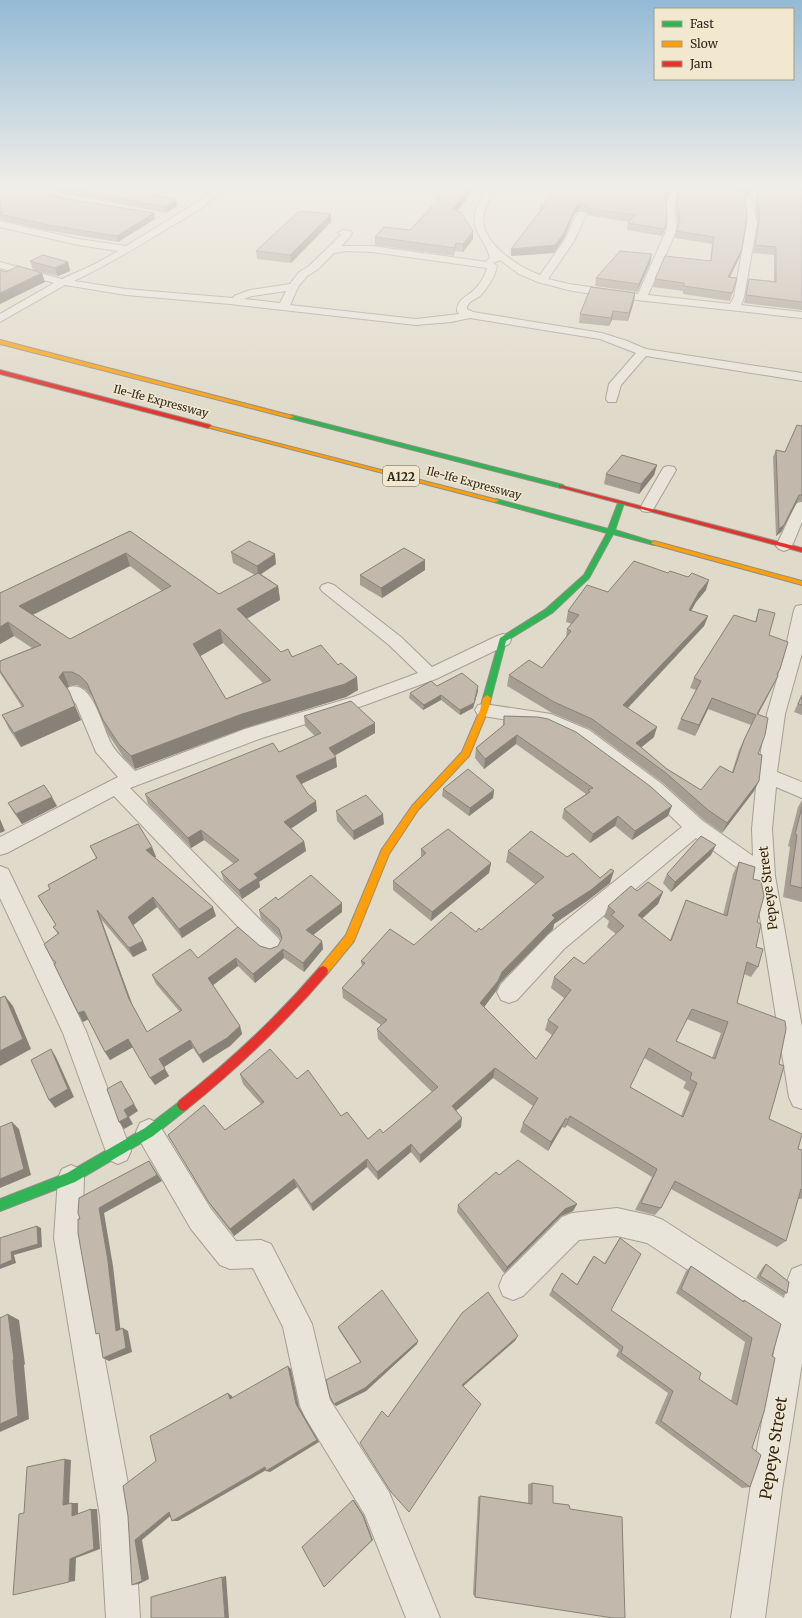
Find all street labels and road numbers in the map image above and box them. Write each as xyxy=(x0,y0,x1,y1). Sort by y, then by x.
street label: Ile-Ife Expressway xyxy=(112,382,211,421)
street label: Ile-Ife Expressway xyxy=(425,464,524,503)
road number: A122 xyxy=(383,466,419,486)
street label: Pepeye Street xyxy=(754,845,782,931)
street label: Pepeye Street xyxy=(755,1394,791,1501)

